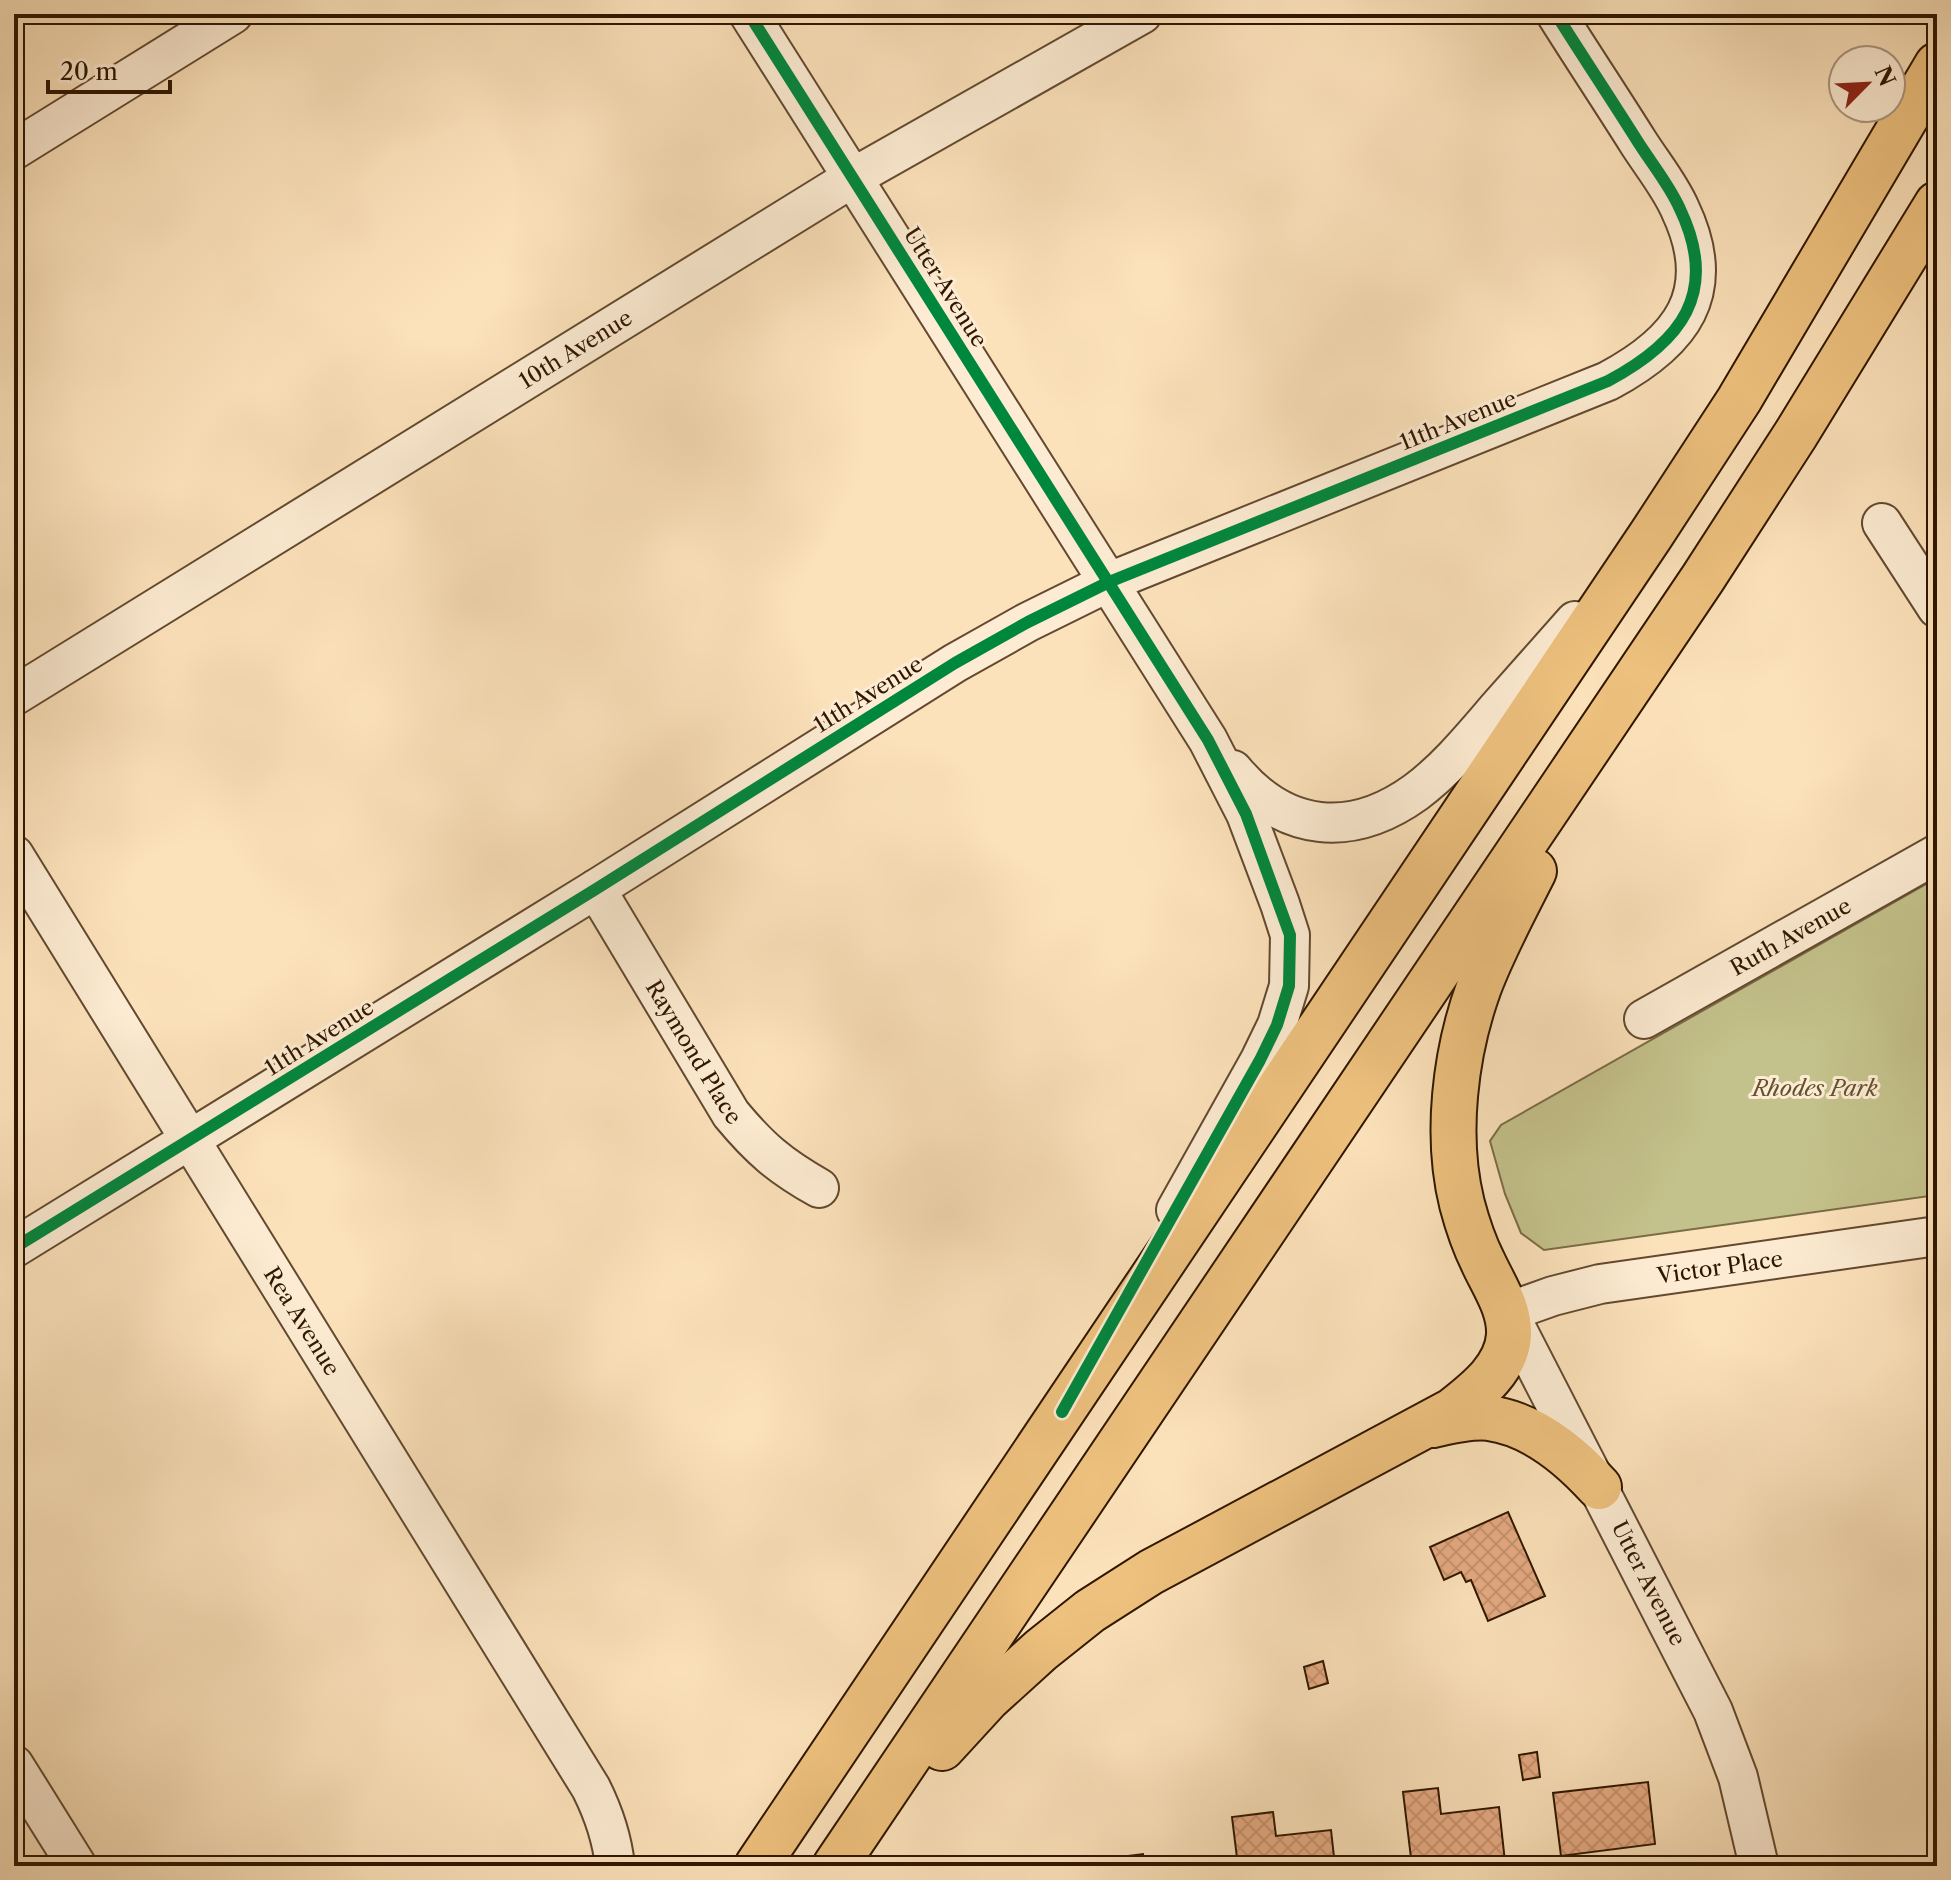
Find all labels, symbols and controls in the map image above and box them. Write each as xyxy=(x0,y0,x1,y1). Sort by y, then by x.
scale bar xyxy=(48,44,170,94)
north arrow xyxy=(1827,44,1907,124)
text: 20 m xyxy=(60,57,118,86)
text: N xyxy=(1869,62,1901,90)
street label: Utter Avenue xyxy=(898,222,993,352)
street label: 10th Avenue xyxy=(514,304,637,395)
street label: 11th Avenue xyxy=(1396,385,1520,456)
street label: 11th Avenue xyxy=(809,650,928,739)
street label: Ruth Avenue xyxy=(1725,892,1856,982)
street label: Raymond Place xyxy=(640,975,747,1130)
street label: 11th Avenue xyxy=(260,993,379,1082)
park label: Rhodes Park xyxy=(1750,1075,1878,1102)
street label: Victor Place xyxy=(1654,1245,1785,1290)
street label: Rea Avenue xyxy=(258,1262,346,1381)
street label: Utter Avenue xyxy=(1606,1516,1692,1650)

